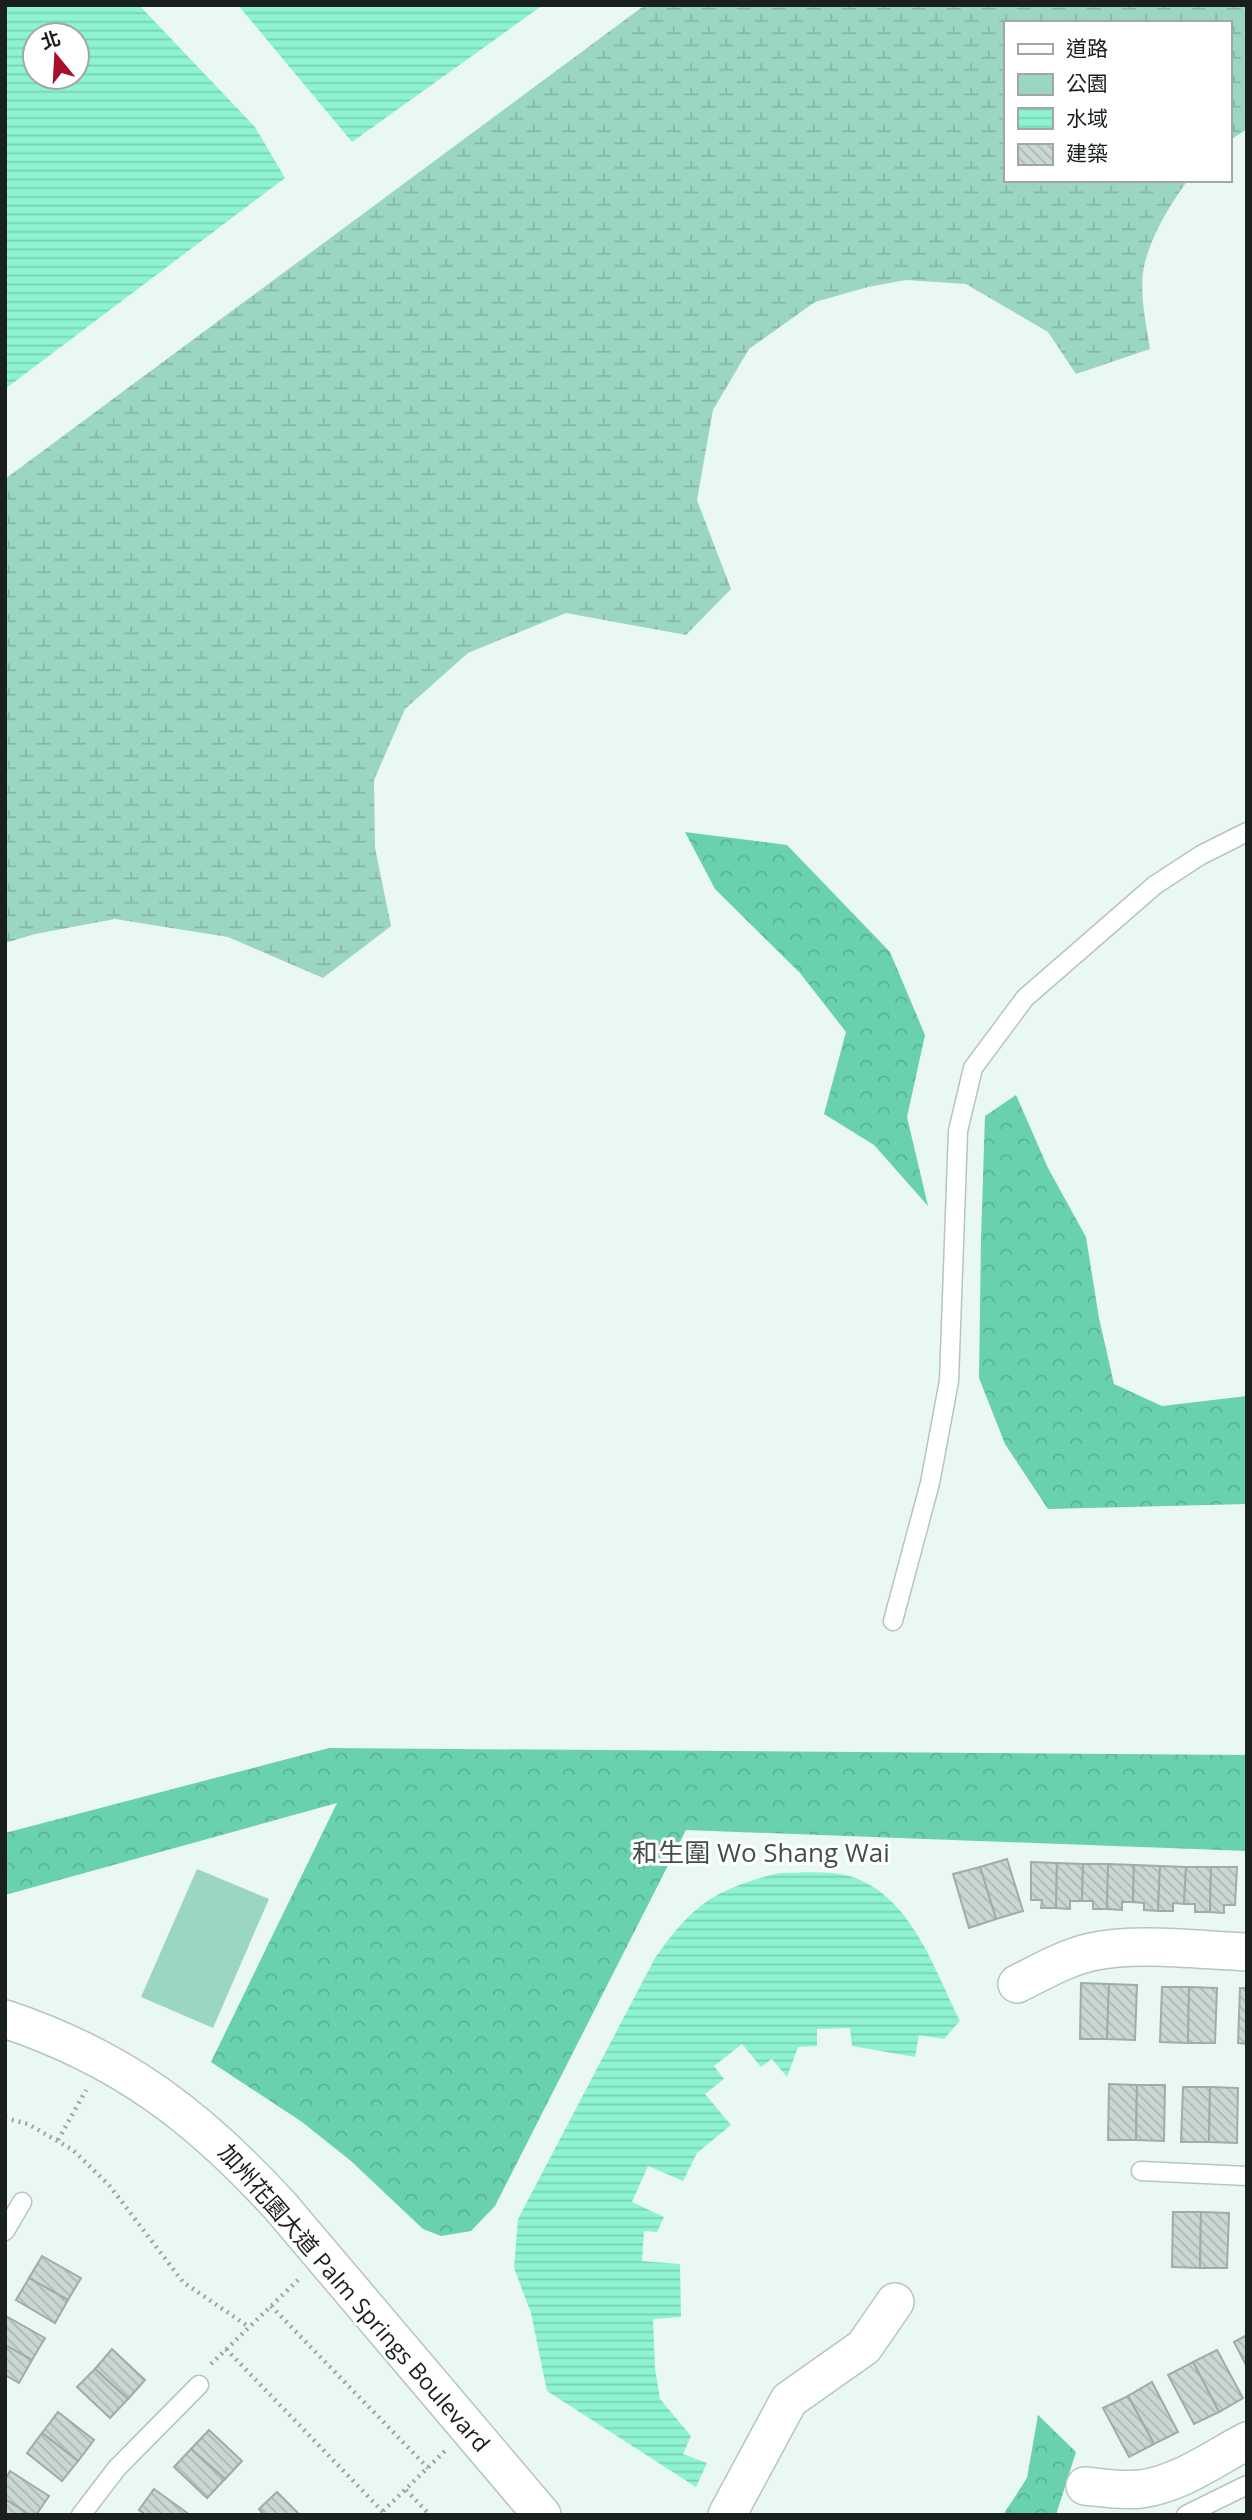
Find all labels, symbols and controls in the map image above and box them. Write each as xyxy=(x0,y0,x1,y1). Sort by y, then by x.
north arrow xyxy=(21,21,91,91)
legend xyxy=(1004,21,1231,182)
text: 北 xyxy=(38,25,64,55)
text: 道路 xyxy=(1066,34,1108,62)
text: 公園 xyxy=(1066,69,1108,97)
text: 水域 xyxy=(1066,104,1108,132)
text: 建築 xyxy=(1066,139,1108,167)
district label: 和生圍 Wo Shang Wai xyxy=(632,1834,890,1870)
street label: 加州花園大道 Palm Springs Boulevard xyxy=(212,2137,498,2458)

